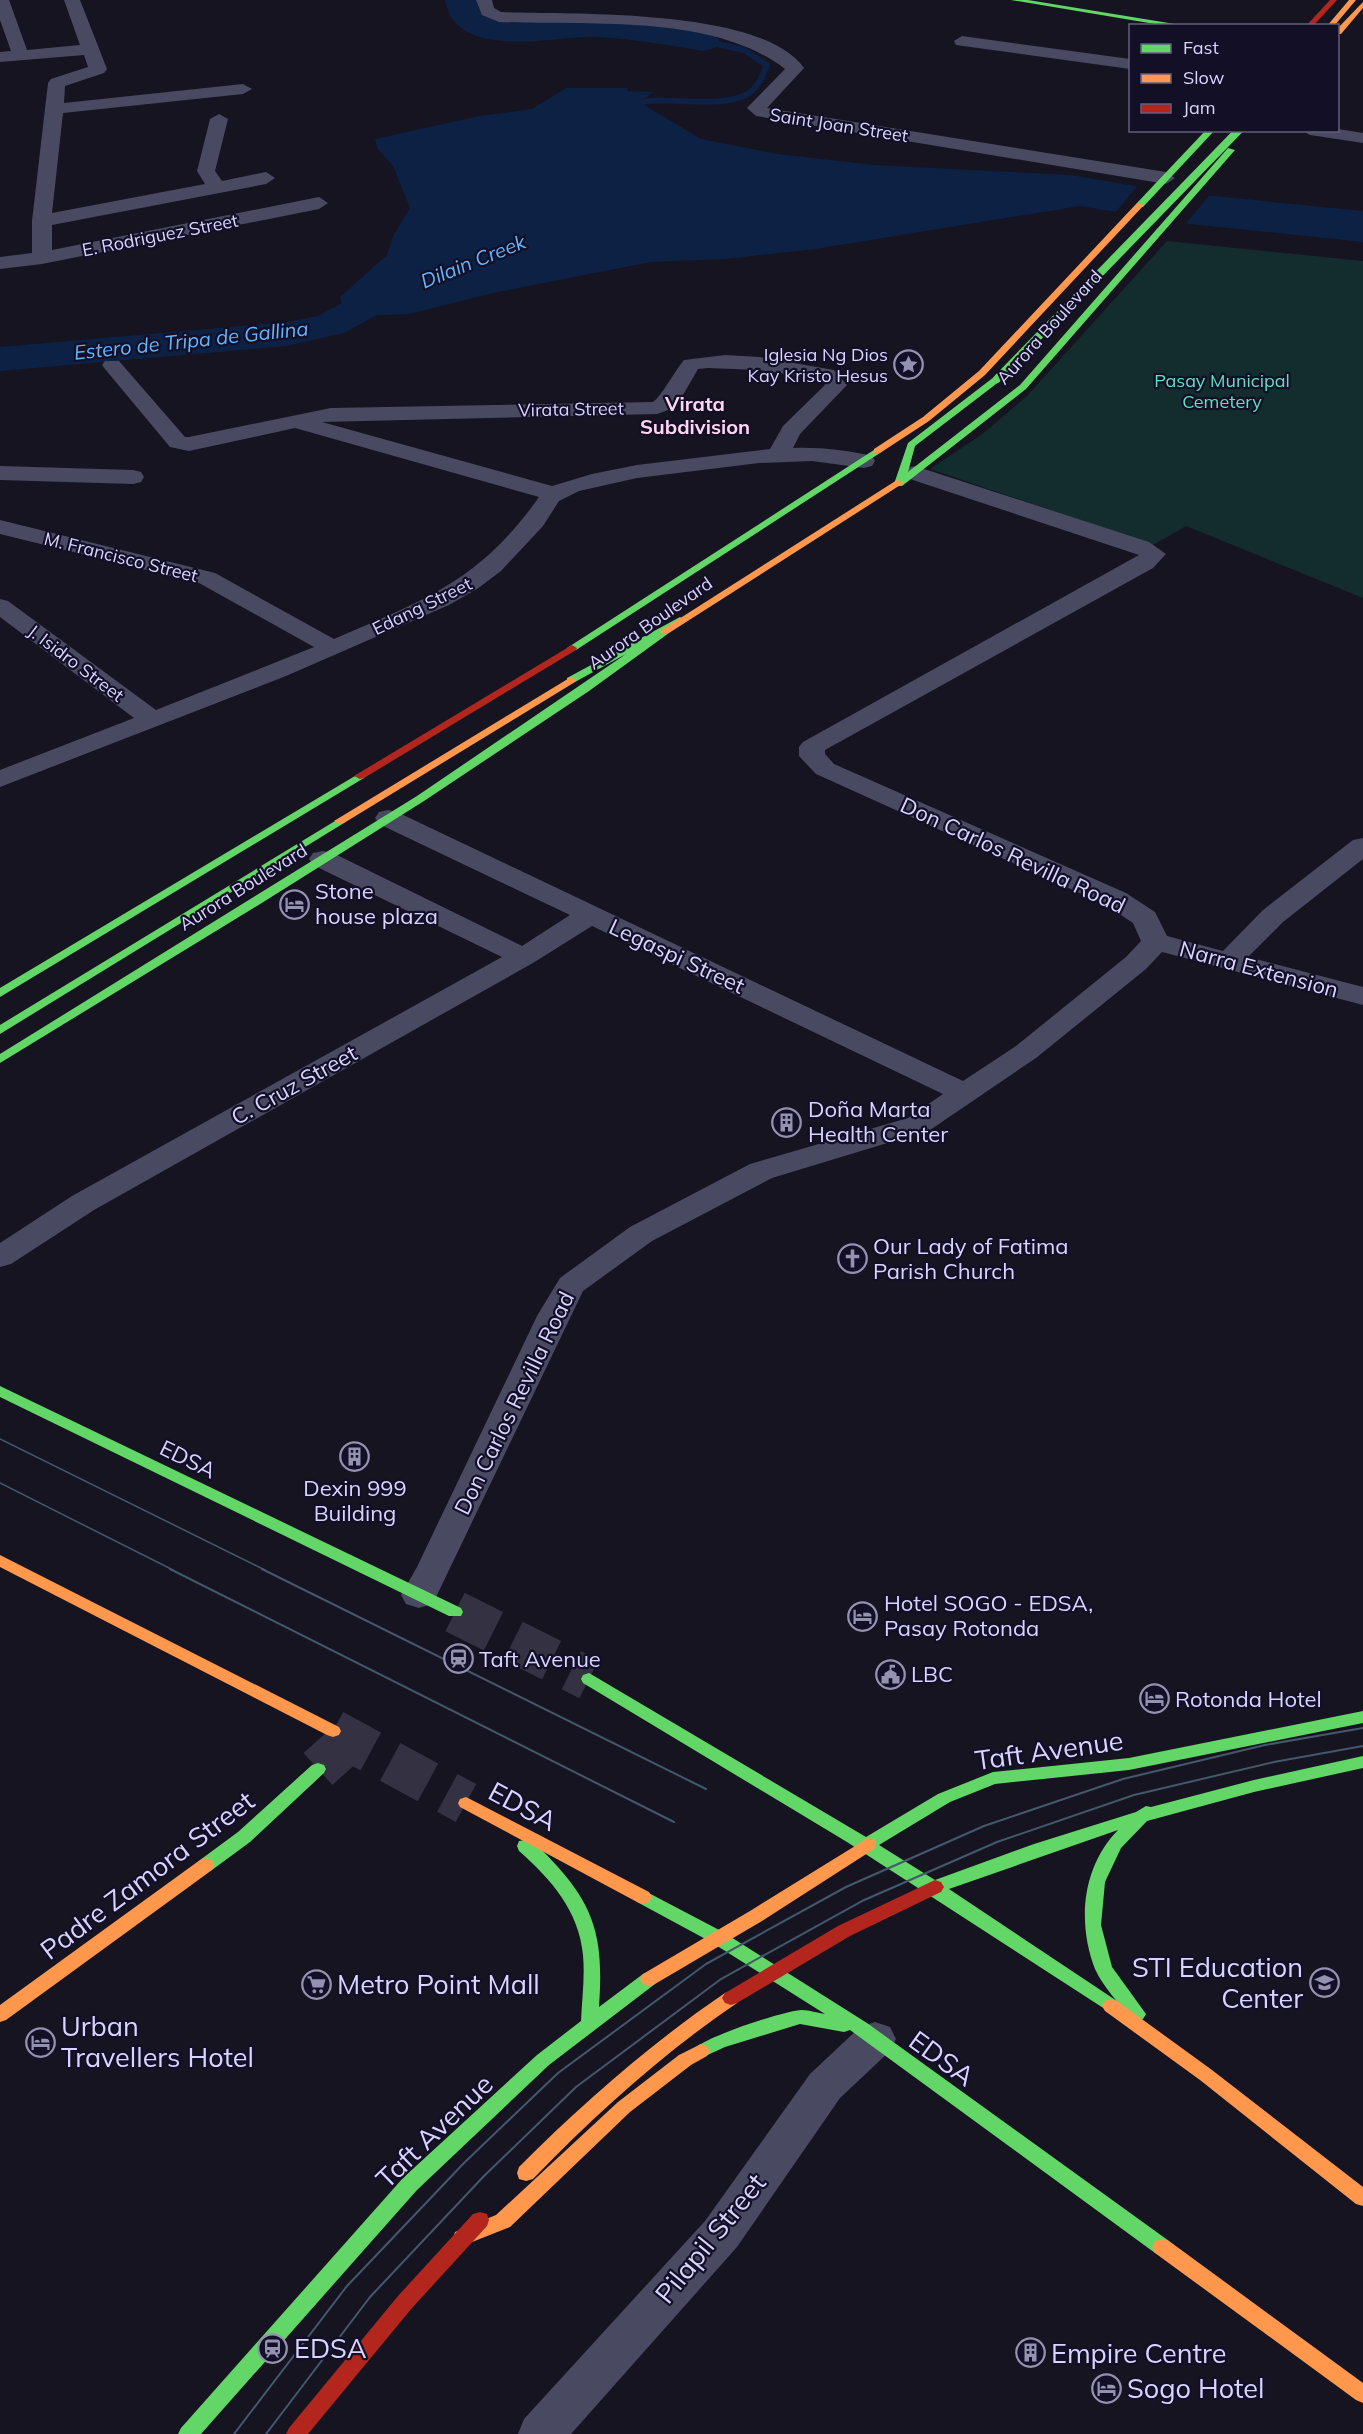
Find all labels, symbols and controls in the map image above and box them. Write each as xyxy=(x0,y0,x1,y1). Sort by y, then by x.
legend xyxy=(1129,24,1339,132)
text: Fast xyxy=(1183,36,1219,59)
text: Slow xyxy=(1183,66,1225,89)
text: Jam xyxy=(1183,96,1216,119)
street label: Saint Joan Street xyxy=(768,103,910,147)
street label: E. Rodriguez Street xyxy=(80,209,240,261)
water label: Dilain Creek xyxy=(417,228,530,293)
street label: Aurora Boulevard xyxy=(991,265,1107,389)
water label: Estero de Tripa de Gallina xyxy=(73,315,309,365)
place label: Iglesia Ng Dios Kay Kristo Hesus xyxy=(748,343,888,387)
place icon: Iglesia Ng Dios Kay Kristo Hesus xyxy=(893,348,925,380)
park label: Pasay Municipal Cemetery xyxy=(1154,369,1290,413)
district label: Virata Subdivision xyxy=(640,391,750,439)
street label: Virata Street xyxy=(518,397,624,421)
street label: M. Francisco Street xyxy=(42,527,200,587)
street label: Edang Street xyxy=(368,572,476,640)
street label: Aurora Boulevard xyxy=(583,572,717,674)
street label: J. Isidro Street xyxy=(23,619,129,707)
street label: Don Carlos Revilla Road xyxy=(896,791,1130,919)
street label: Aurora Boulevard xyxy=(175,838,311,936)
place label: Stone house plaza xyxy=(315,877,438,930)
hotel icon: Stone house plaza xyxy=(278,888,310,920)
street label: Legaspi Street xyxy=(605,912,749,1000)
street label: Narra Extension xyxy=(1177,934,1341,1004)
street label: C. Cruz Street xyxy=(226,1039,362,1131)
place label: Doña Marta Health Center xyxy=(808,1095,948,1148)
building icon: Doña Marta Health Center xyxy=(771,1106,803,1138)
place label: Our Lady of Fatima Parish Church xyxy=(873,1232,1068,1285)
church icon: Our Lady of Fatima Parish Church xyxy=(836,1243,868,1275)
street label: Don Carlos Revilla Road xyxy=(448,1287,580,1519)
street label: EDSA xyxy=(155,1433,221,1485)
building icon: Dexin 999 Building xyxy=(339,1440,371,1472)
place label: Dexin 999 Building xyxy=(303,1474,407,1527)
place label: Hotel SOGO - EDSA, Pasay Rotonda xyxy=(884,1589,1093,1642)
hotel icon: Hotel SOGO - EDSA, Pasay Rotonda xyxy=(847,1600,879,1632)
station icon: Taft Avenue xyxy=(442,1643,474,1675)
place label: Taft Avenue xyxy=(479,1645,601,1673)
public building icon: LBC xyxy=(874,1658,906,1690)
place label: LBC xyxy=(911,1660,953,1688)
hotel icon: Rotonda Hotel xyxy=(1138,1683,1170,1715)
place label: Rotonda Hotel xyxy=(1175,1685,1322,1713)
street label: Taft Avenue xyxy=(973,1723,1125,1777)
street label: EDSA xyxy=(483,1774,563,1838)
street label: Padre Zamora Street xyxy=(33,1783,261,1967)
place label: STI Education Center xyxy=(1132,1950,1303,2015)
place label: Metro Point Mall xyxy=(337,1967,540,2001)
school or university icon: STI Education Center xyxy=(1308,1967,1340,1999)
supermarket icon: Metro Point Mall xyxy=(300,1968,332,2000)
place label: Urban Travellers Hotel xyxy=(61,2009,254,2074)
street label: EDSA xyxy=(903,2023,982,2093)
hotel icon: Urban Travellers Hotel xyxy=(24,2026,56,2058)
street label: Taft Avenue xyxy=(368,2067,500,2195)
street label: Pilapil Street xyxy=(647,2166,773,2310)
place label: EDSA xyxy=(294,2331,367,2365)
station icon: EDSA xyxy=(257,2332,289,2364)
place label: Empire Centre xyxy=(1051,2336,1226,2370)
building icon: Empire Centre xyxy=(1014,2337,1046,2369)
place label: Sogo Hotel xyxy=(1127,2371,1264,2405)
hotel icon: Sogo Hotel xyxy=(1090,2372,1122,2404)

